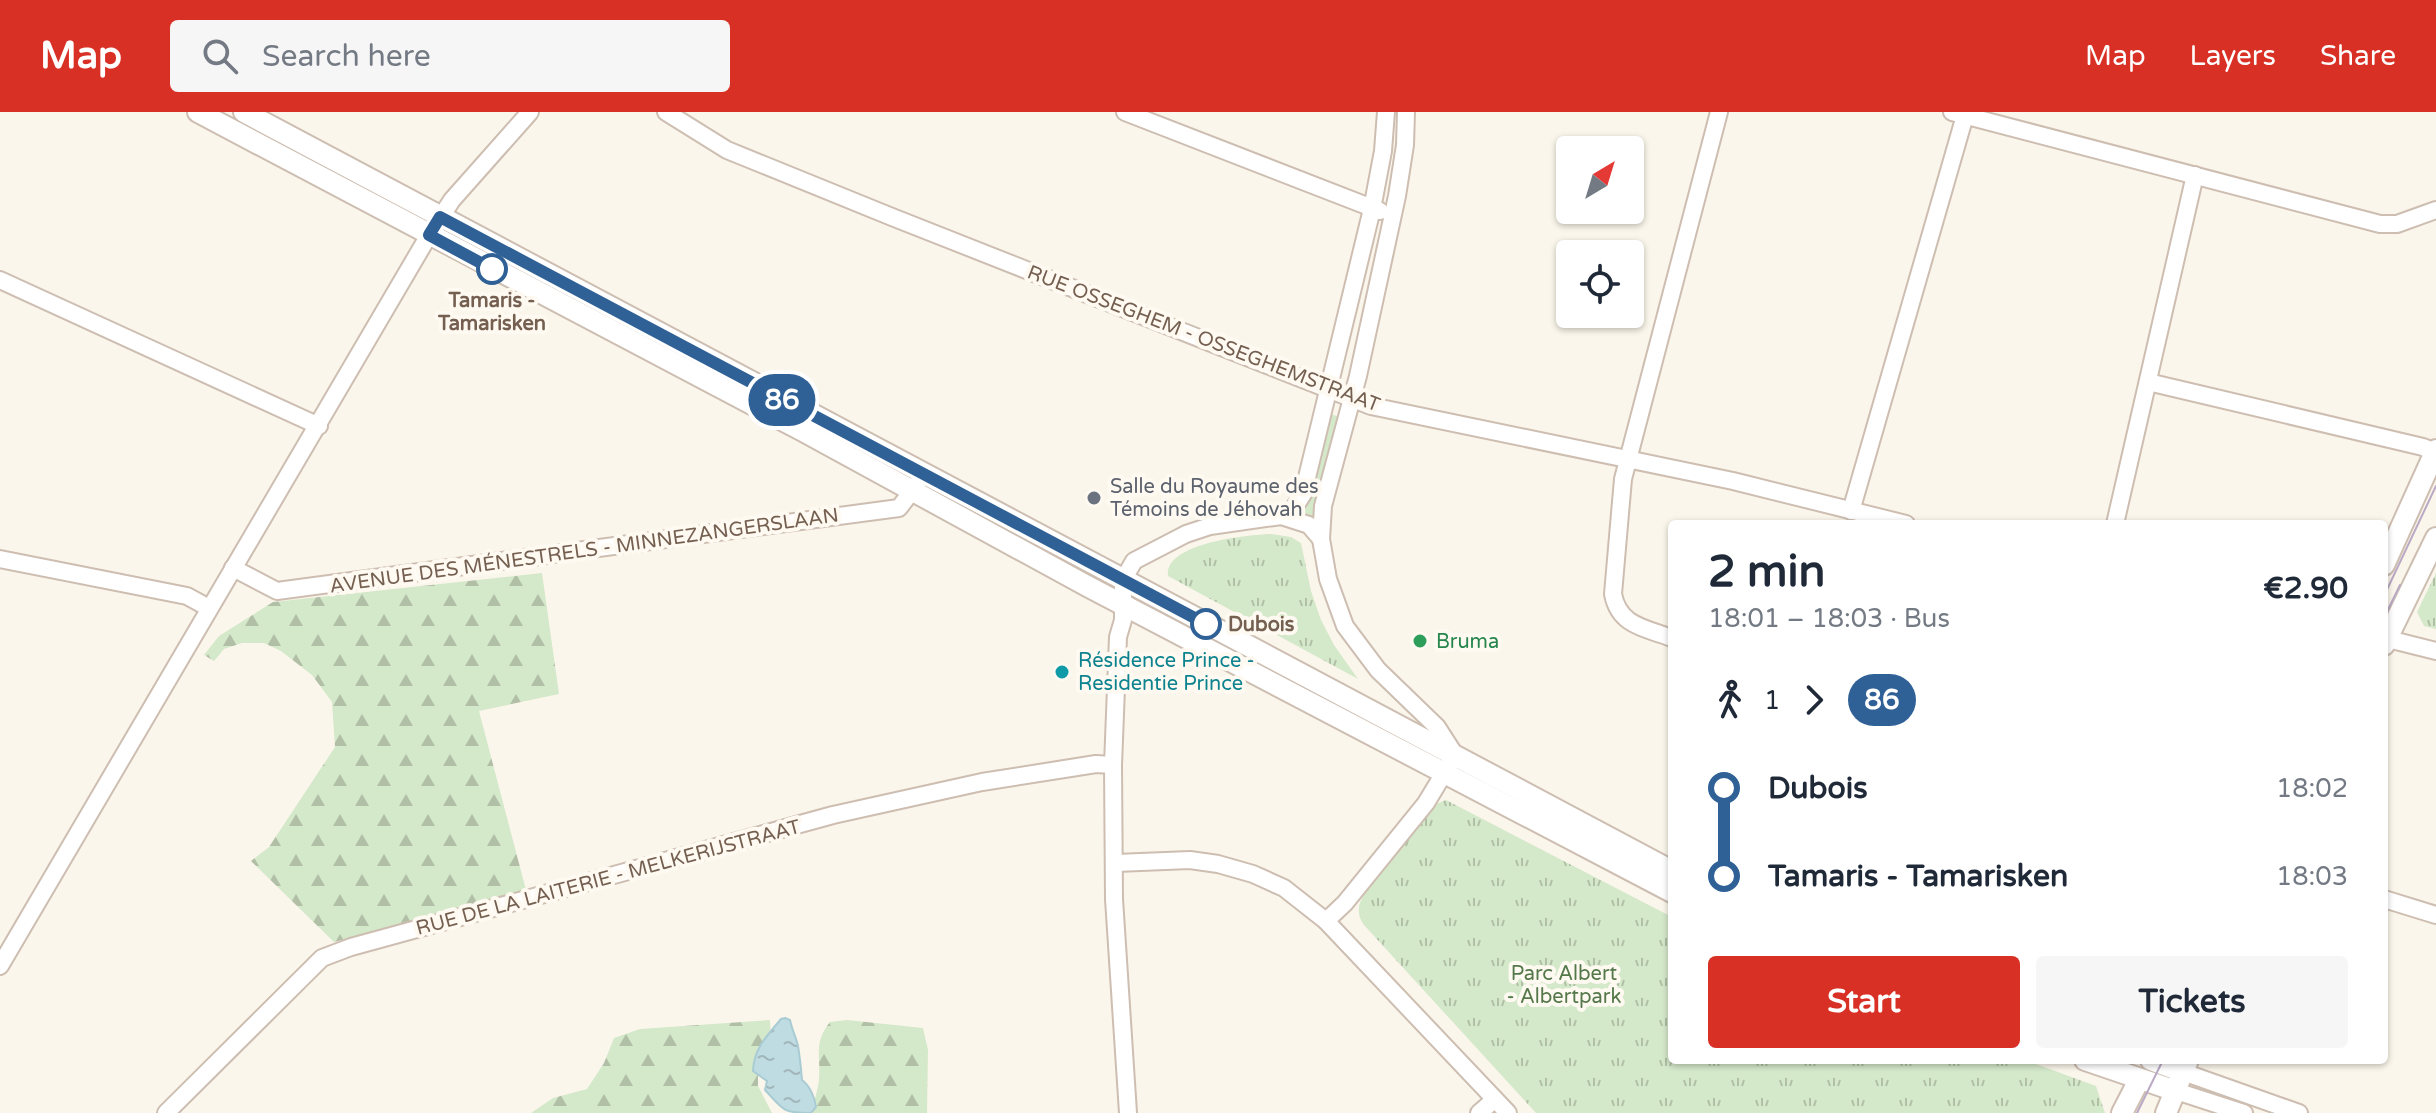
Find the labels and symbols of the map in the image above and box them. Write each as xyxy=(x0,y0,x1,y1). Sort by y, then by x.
north arrow xyxy=(1556,136,1644,224)
marker: Tamaris - Tamarisken xyxy=(477,254,507,284)
street label: RUE OSSEGHEM - OSSEGHEMSTRAAT xyxy=(1024,260,1383,418)
place label: Tamaris - Tamarisken xyxy=(437,289,546,336)
line badge: 86 xyxy=(746,374,818,426)
place label: Salle du Royaume des Témoins de Jéhovah xyxy=(1110,475,1319,522)
marker: Salle du Royaume des Témoins de Jéhovah xyxy=(1085,489,1103,507)
street label: AVENUE DES MÉNESTRELS - MINNEZANGERSLAAN xyxy=(328,502,840,599)
marker: Dubois xyxy=(1191,609,1221,639)
place label: Dubois xyxy=(1228,613,1295,637)
place label: Bruma xyxy=(1436,630,1499,654)
marker: Bruma xyxy=(1411,632,1429,650)
place label: Résidence Prince - Residentie Prince xyxy=(1078,649,1255,696)
marker: Résidence Prince - Residentie Prince xyxy=(1053,663,1071,681)
street label: RUE DE LA LAITERIE - MELKERIJSTRAAT xyxy=(413,815,803,941)
park label: Parc Albert - Albertpark xyxy=(1507,962,1621,1009)

